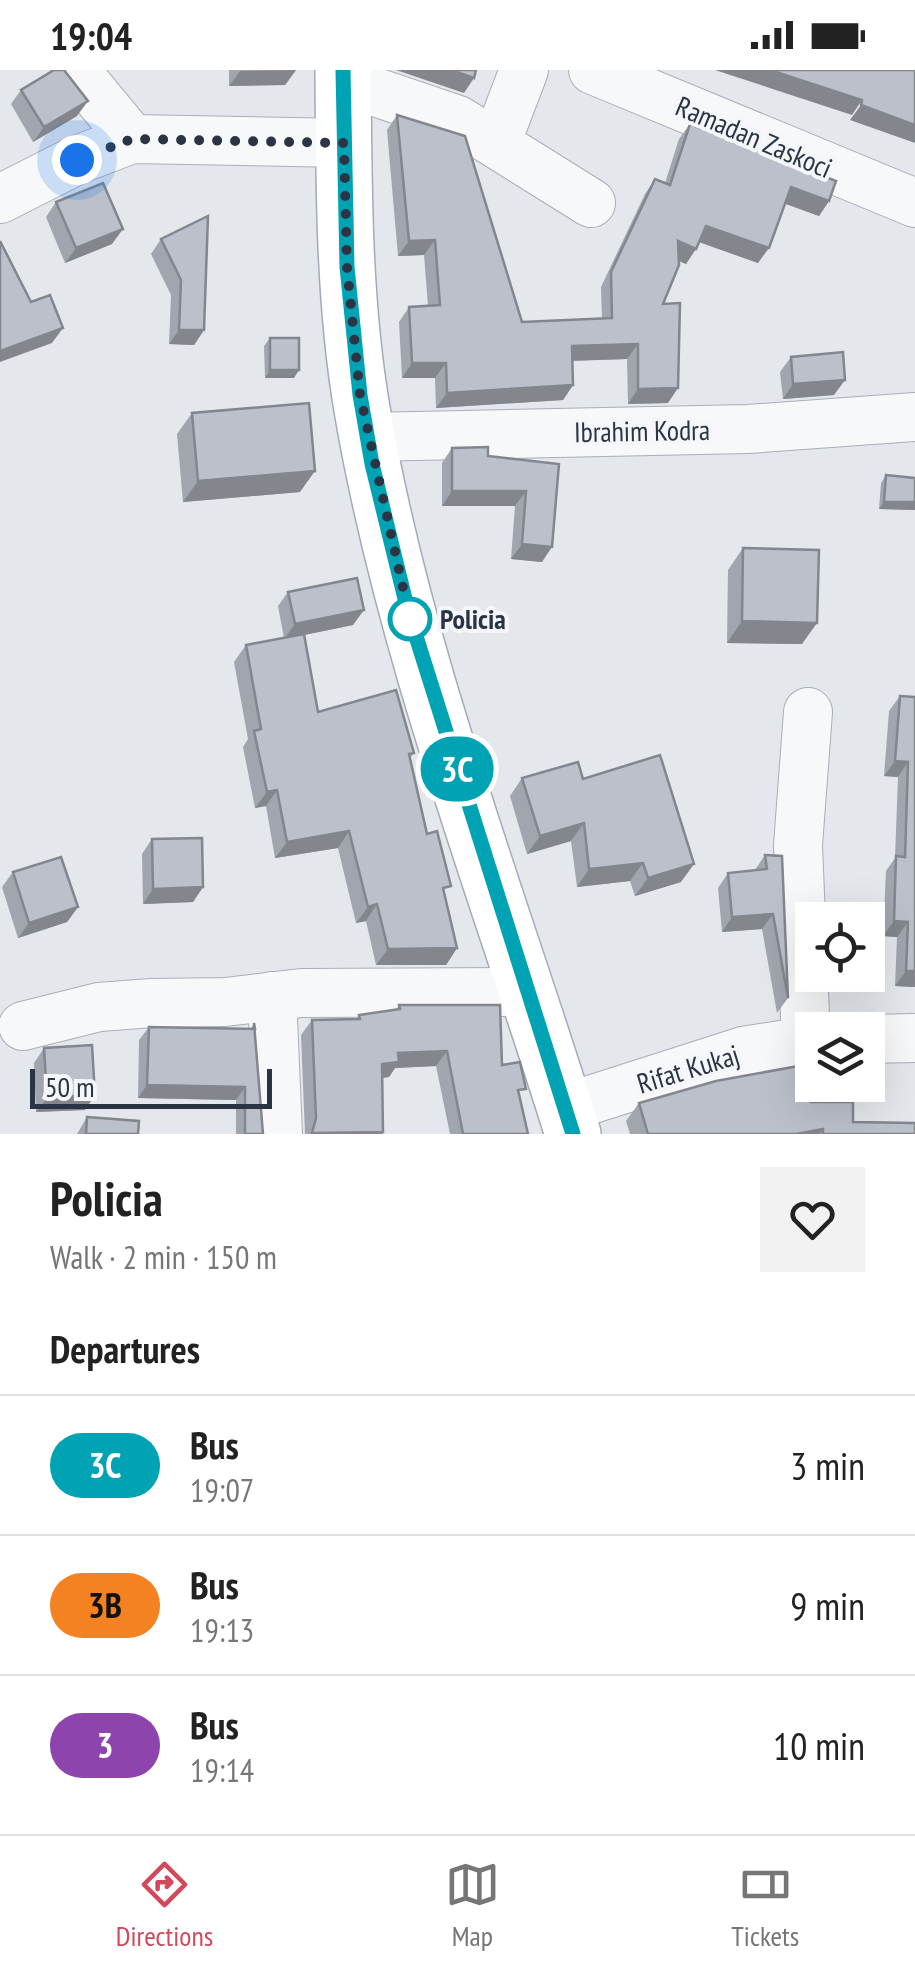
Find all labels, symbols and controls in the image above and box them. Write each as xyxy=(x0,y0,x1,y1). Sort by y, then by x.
text: 19:04 xyxy=(50,11,132,60)
street label: Ramadan Zaskoci xyxy=(670,87,838,186)
your location xyxy=(52,135,102,185)
street label: Ibrahim Kodra xyxy=(574,411,710,450)
marker: Policia xyxy=(389,598,431,640)
place label: Policia xyxy=(440,600,506,637)
line badge: 3C xyxy=(412,736,502,802)
text: 3C xyxy=(441,746,473,792)
map controls xyxy=(795,902,885,1102)
button: locate xyxy=(795,902,885,992)
button: layers xyxy=(795,1012,885,1102)
street label: Rifat Kukaj xyxy=(632,1035,743,1102)
scale bar xyxy=(30,1064,272,1108)
text: 50 m xyxy=(45,1068,94,1105)
text: Policia xyxy=(50,1167,163,1229)
button: heart xyxy=(760,1167,865,1272)
text: Walk · 2 min · 150 m xyxy=(50,1236,277,1278)
text: Departures xyxy=(50,1324,200,1373)
text: Bus xyxy=(190,1420,239,1469)
text: 3 min xyxy=(790,1441,865,1490)
text: 3C xyxy=(89,1442,121,1488)
text: 19:07 xyxy=(190,1469,254,1511)
text: Bus xyxy=(190,1560,239,1609)
text: 9 min xyxy=(790,1581,865,1630)
text: 3B xyxy=(88,1582,122,1628)
text: 19:13 xyxy=(190,1609,254,1651)
text: Bus xyxy=(190,1700,239,1749)
text: 10 min xyxy=(773,1721,865,1770)
text: 3 xyxy=(97,1722,113,1768)
text: 19:14 xyxy=(190,1749,254,1791)
tab: Directions xyxy=(116,1857,213,1954)
tab: Map xyxy=(445,1857,500,1954)
tab: Tickets xyxy=(731,1857,799,1954)

